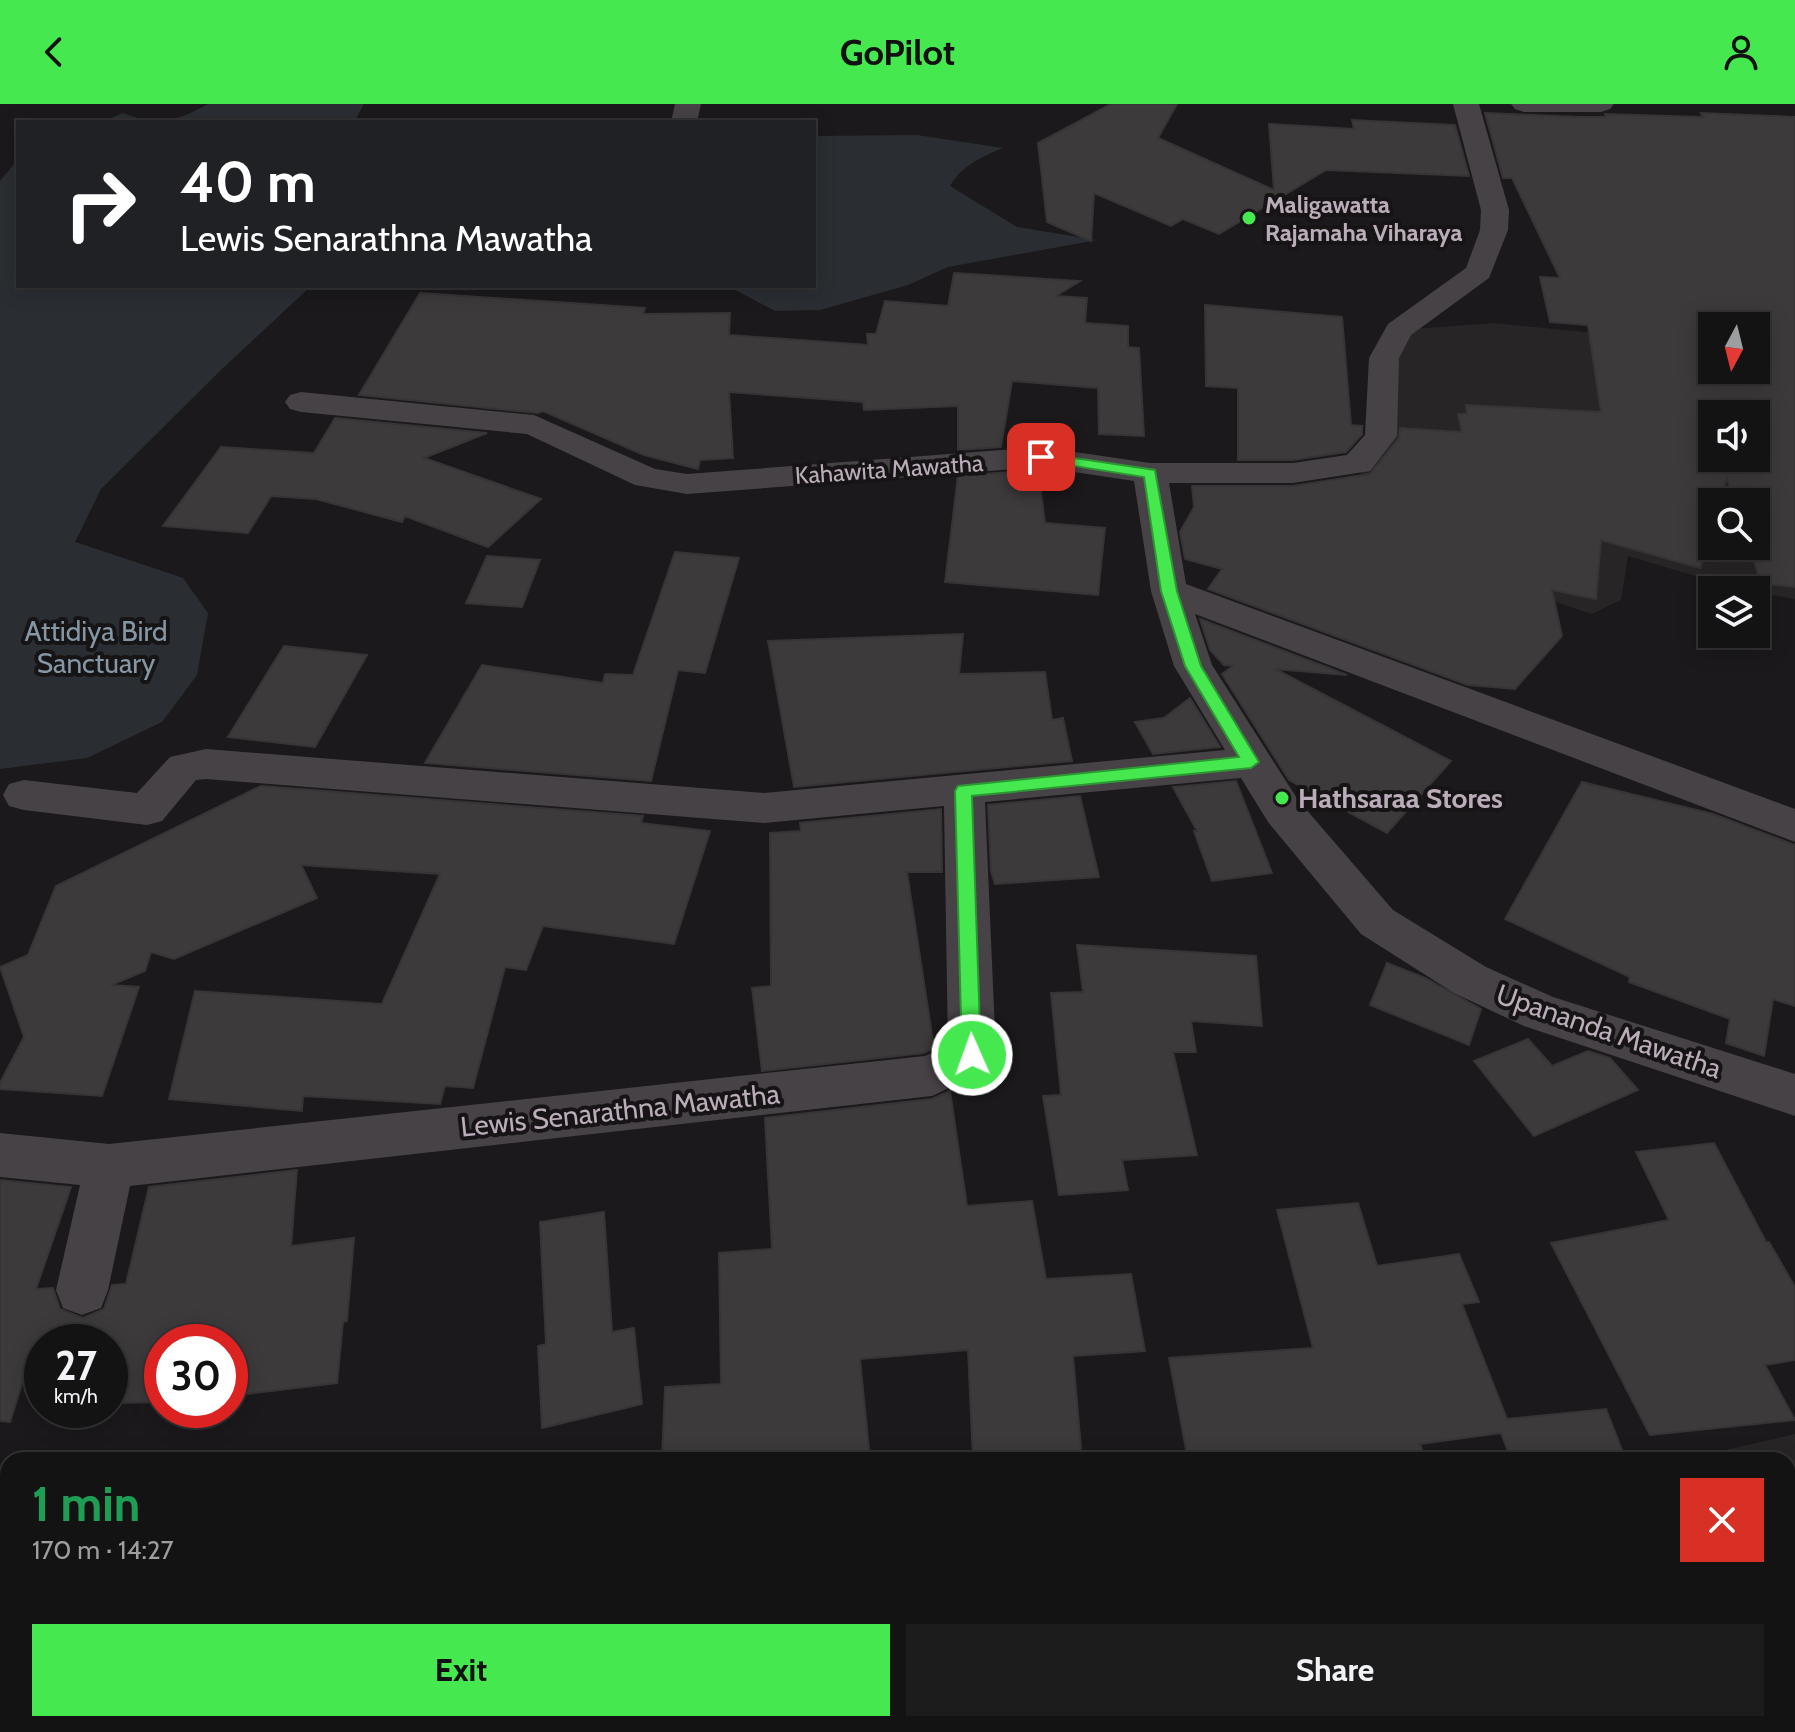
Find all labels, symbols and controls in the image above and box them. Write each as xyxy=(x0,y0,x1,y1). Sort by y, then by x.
icon: back xyxy=(32,30,76,74)
text: GoPilot xyxy=(840,30,955,74)
icon: person xyxy=(1719,30,1763,74)
text: 40 m xyxy=(180,148,316,216)
icon: right xyxy=(48,152,152,256)
place label: Maligawatta Rajamaha Viharaya xyxy=(1265,190,1463,247)
marker: Maligawatta Rajamaha Viharaya xyxy=(1240,209,1258,227)
text: Lewis Senarathna Mawatha xyxy=(180,216,593,260)
north arrow xyxy=(1698,312,1770,384)
map controls xyxy=(1698,312,1770,648)
button: sound xyxy=(1698,400,1770,472)
pin xyxy=(1007,423,1075,491)
icon: arrive xyxy=(1019,435,1063,479)
street label: Kahawita Mawatha xyxy=(794,448,985,490)
button: search xyxy=(1698,488,1770,560)
button: layers xyxy=(1698,576,1770,648)
park label: Attidiya Bird Sanctuary xyxy=(25,614,168,680)
place label: Hathsaraa Stores xyxy=(1298,781,1503,815)
marker: Hathsaraa Stores xyxy=(1273,789,1291,807)
street label: Upananda Mawatha xyxy=(1492,977,1727,1086)
position arrow xyxy=(930,1013,1014,1097)
street label: Lewis Senarathna Mawatha xyxy=(459,1076,782,1144)
speed limit sign: 30 xyxy=(144,1324,248,1428)
text: 27 xyxy=(55,1341,97,1390)
text: km/h xyxy=(54,1384,98,1408)
text: 1 min xyxy=(32,1475,140,1533)
button: close xyxy=(1680,1478,1764,1562)
text: 170 m · 14:27 xyxy=(32,1534,174,1566)
button: Exit xyxy=(32,1624,890,1716)
button: Share xyxy=(906,1624,1764,1716)

